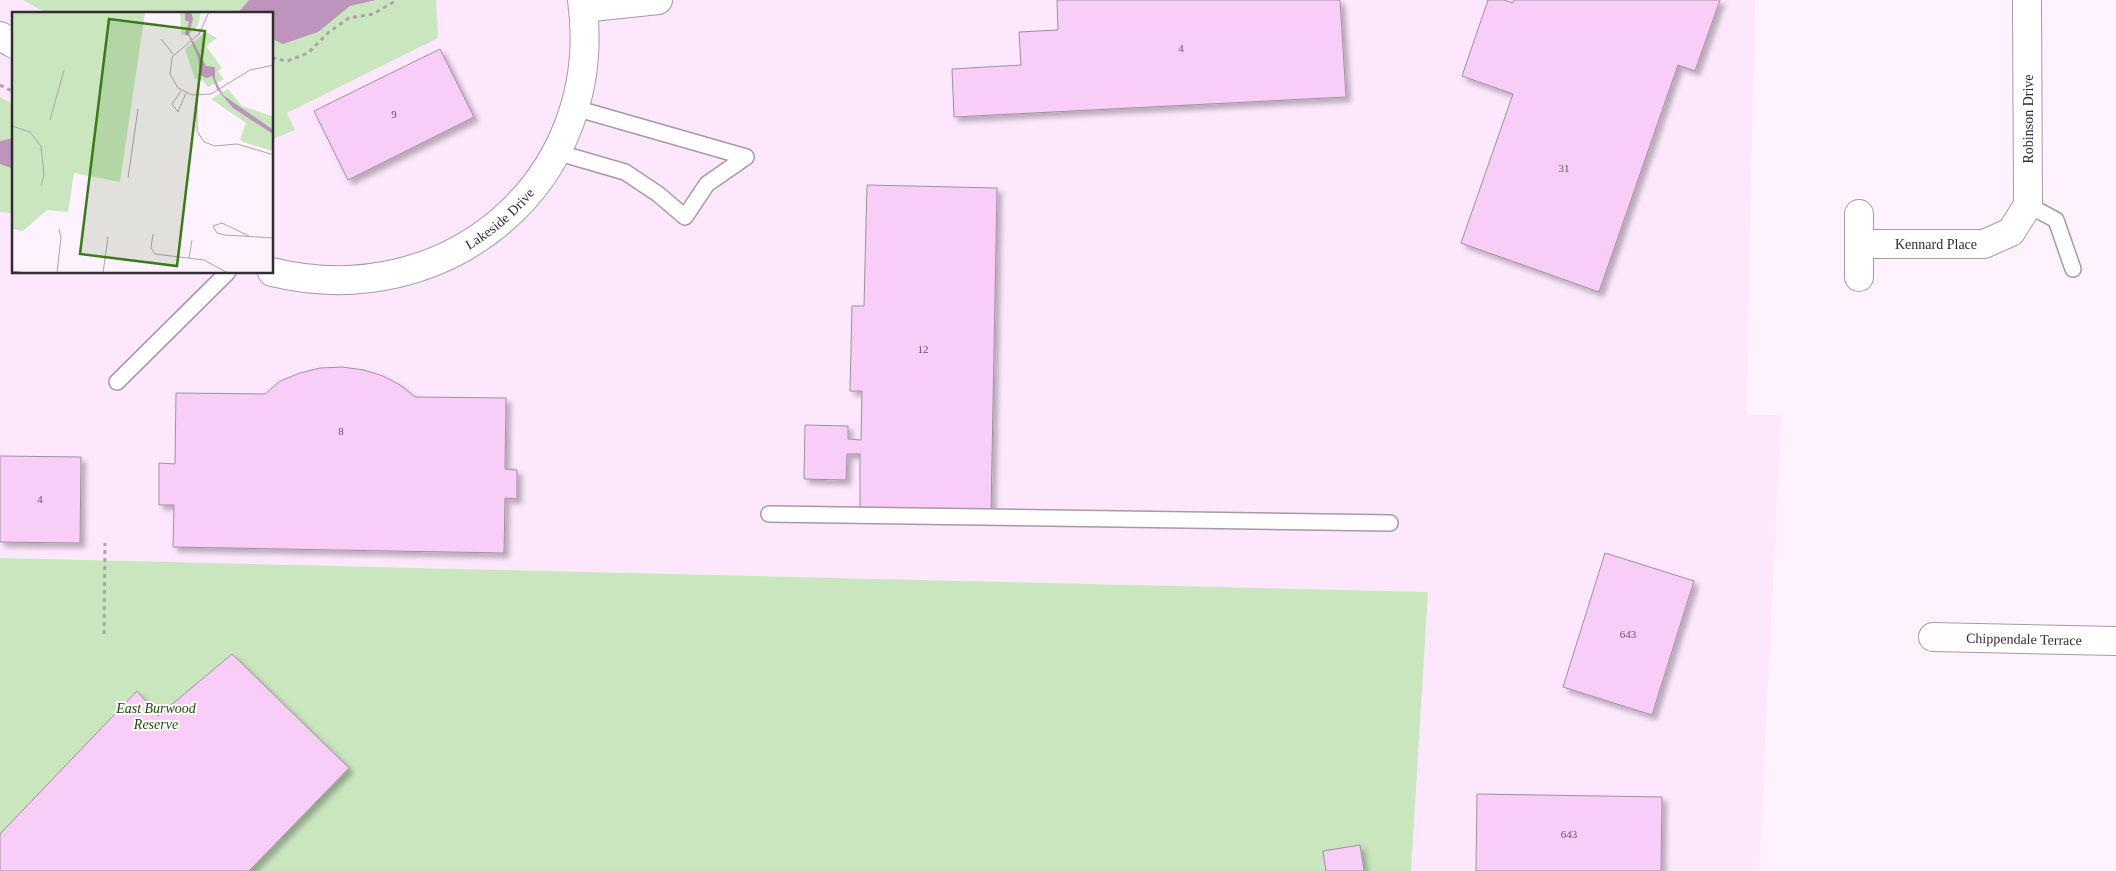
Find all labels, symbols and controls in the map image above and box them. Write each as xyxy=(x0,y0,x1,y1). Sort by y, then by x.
inset map xyxy=(12,12,274,274)
house number: 4 xyxy=(1178,42,1184,54)
street label: Robinson Drive xyxy=(2021,74,2036,164)
house number: 9 xyxy=(391,108,397,120)
house number: 31 xyxy=(1559,162,1570,174)
street label: Lakeside Drive xyxy=(462,185,537,252)
street label: Kennard Place xyxy=(1895,237,1977,252)
house number: 12 xyxy=(918,343,929,355)
house number: 8 xyxy=(338,425,344,437)
house number: 4 xyxy=(37,493,43,505)
house number: 643 xyxy=(1620,628,1637,640)
street label: Chippendale Terrace xyxy=(1966,630,2082,648)
park label: East Burwood Reserve xyxy=(115,701,197,732)
house number: 643 xyxy=(1561,828,1578,840)

